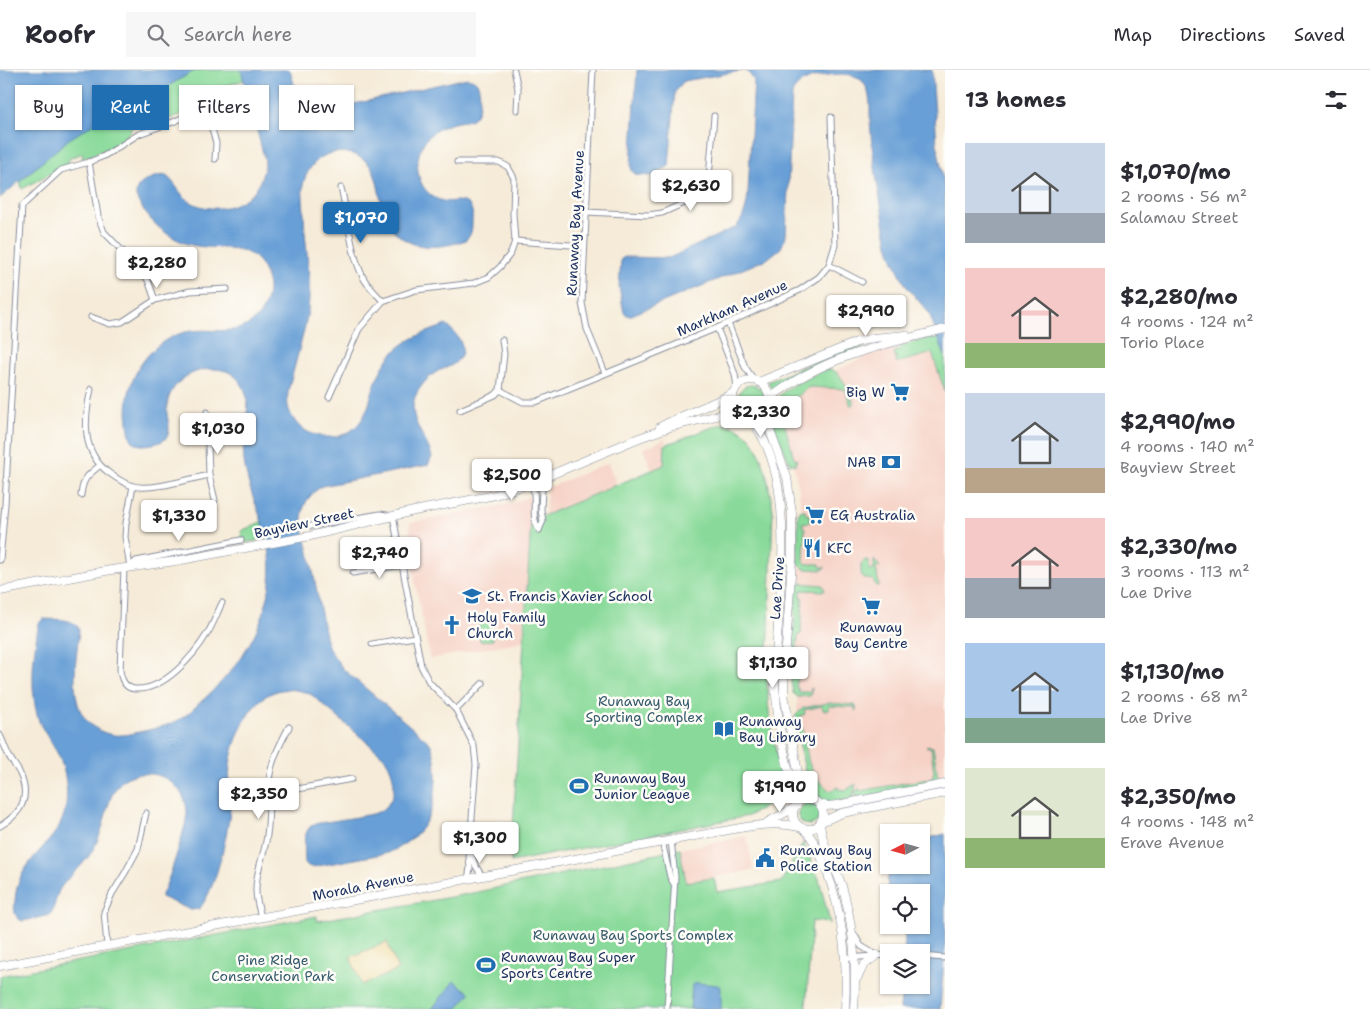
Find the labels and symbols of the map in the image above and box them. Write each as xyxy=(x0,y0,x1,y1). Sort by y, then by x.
street label: Runaway Bay Avenue xyxy=(562,149,588,297)
pin: $2,630 xyxy=(650,170,732,212)
pin: $1,070 xyxy=(320,202,402,244)
pin: $2,280 xyxy=(116,246,198,289)
street label: Markham Avenue xyxy=(674,276,790,340)
pin: $2,990 xyxy=(825,294,907,337)
supermarket icon: Big W xyxy=(889,381,911,403)
place label: Big W xyxy=(846,383,885,401)
pin: $2,330 xyxy=(720,396,802,438)
pin: $1,030 xyxy=(177,412,259,455)
bank icon: NAB xyxy=(880,451,902,473)
place label: NAB xyxy=(847,453,876,471)
pin: $2,500 xyxy=(471,458,553,501)
pin: $1,330 xyxy=(138,500,220,542)
street label: Bayview Street xyxy=(252,504,356,542)
supermarket icon: EG Australia xyxy=(804,504,826,526)
place label: EG Australia xyxy=(830,506,916,524)
pin: $2,740 xyxy=(339,536,421,579)
restaurant icon: KFC xyxy=(801,537,823,559)
place label: KFC xyxy=(827,539,852,557)
street label: Lae Drive xyxy=(766,556,788,620)
school or university icon: St. Francis Xavier School xyxy=(461,585,483,607)
place label: St. Francis Xavier School xyxy=(487,587,653,605)
supermarket icon: Runaway Bay Centre xyxy=(860,595,882,617)
place label: Holy Family Church xyxy=(467,608,546,642)
church icon: Holy Family Church xyxy=(441,614,463,636)
place label: Runaway Bay Centre xyxy=(834,618,908,652)
pin: $1,130 xyxy=(732,646,814,689)
park label: Runaway Bay Sporting Complex xyxy=(585,692,703,726)
place label: Runaway Bay Library xyxy=(739,712,816,746)
library icon: Runaway Bay Library xyxy=(713,718,735,740)
place label: Runaway Bay Junior League xyxy=(594,769,690,803)
pin: $1,990 xyxy=(739,770,821,813)
sports icon: Runaway Bay Junior League xyxy=(568,775,590,797)
pin: $2,350 xyxy=(218,778,300,820)
pin: $1,300 xyxy=(439,822,521,864)
north arrow xyxy=(880,824,930,874)
place label: Runaway Bay Police Station xyxy=(780,841,873,875)
public building icon: Runaway Bay Police Station xyxy=(754,847,776,869)
street label: Morala Avenue xyxy=(311,867,415,905)
park label: Runaway Bay Sports Complex xyxy=(533,926,733,944)
place label: Runaway Bay Super Sports Centre xyxy=(501,948,636,982)
park label: Pine Ridge Conservation Park xyxy=(211,951,335,985)
sports icon: Runaway Bay Super Sports Centre xyxy=(475,954,497,976)

